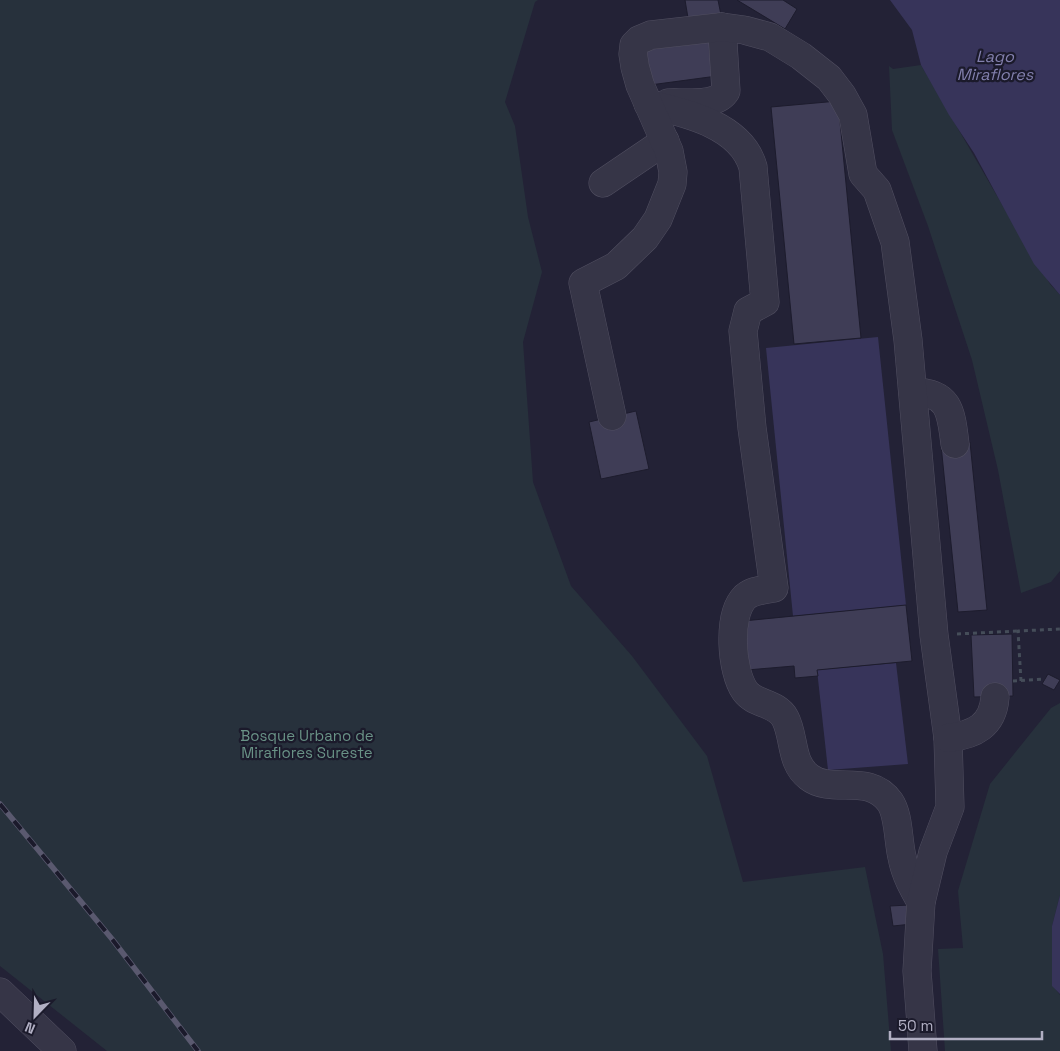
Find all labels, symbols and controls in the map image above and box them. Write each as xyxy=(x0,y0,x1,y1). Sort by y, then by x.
water label: Lago Miraflores xyxy=(957,46,1034,85)
park label: Bosque Urbano de Miraflores Sureste xyxy=(240,726,374,762)
north arrow xyxy=(10,991,60,1041)
scale bar xyxy=(890,1008,1042,1040)
text: 50 m xyxy=(898,1016,933,1035)
text: N xyxy=(22,1018,38,1038)

